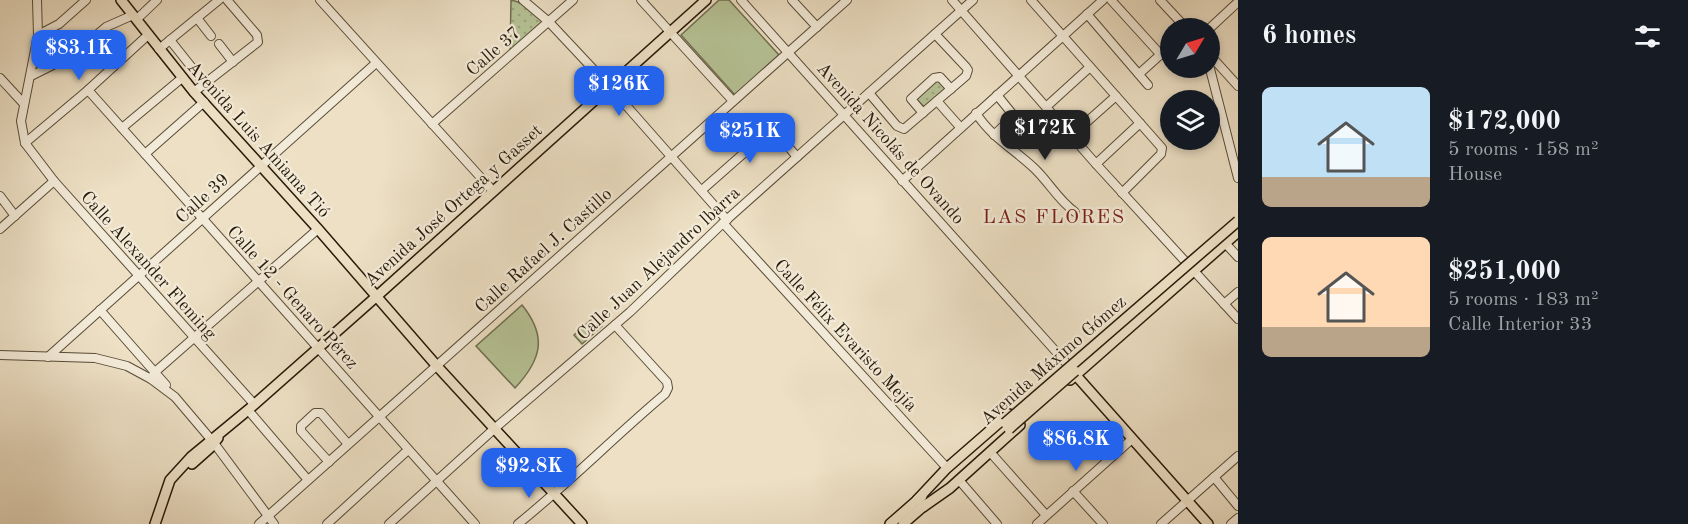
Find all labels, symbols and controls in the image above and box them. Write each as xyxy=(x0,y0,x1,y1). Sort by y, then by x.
north arrow xyxy=(1160,18,1220,78)
map controls xyxy=(1160,18,1220,150)
icon: filters xyxy=(1631,20,1664,53)
text: 6 homes xyxy=(1262,23,1356,49)
street label: Calle 37 xyxy=(463,24,524,80)
pin: $83.1K xyxy=(30,30,128,81)
text: $83.1K xyxy=(45,39,113,59)
street label: Avenida Luis Amiama Tió xyxy=(183,58,333,221)
street label: Avenida Nicolás de Ovando xyxy=(813,59,968,228)
pin: $126K xyxy=(577,66,661,117)
text: $126K xyxy=(588,75,650,95)
button: layers xyxy=(1160,90,1220,150)
text: $172,000 xyxy=(1448,109,1561,135)
pin: $172K xyxy=(1003,110,1087,161)
icon: home xyxy=(1310,111,1382,183)
pin: $251K xyxy=(708,113,792,164)
text: $172K xyxy=(1014,119,1076,139)
street label: Avenida José Ortega y Gasset xyxy=(361,121,546,290)
text: $251K xyxy=(719,122,781,142)
text: 5 rooms · 158 m² xyxy=(1448,140,1598,160)
text: House xyxy=(1448,165,1502,185)
street label: Calle 39 xyxy=(173,170,233,227)
street label: Calle Juan Alejandro lbarra xyxy=(574,184,744,344)
street label: Calle Rafael J. Castillo xyxy=(472,185,616,317)
street label: Calle Alexander Fleming xyxy=(77,188,220,344)
district label: LAS FLORES xyxy=(982,208,1126,228)
street label: Calle 12 - Genaro Pérez xyxy=(223,223,361,373)
street label: Calle Félix Evaristo Mejía xyxy=(770,256,920,415)
text: $251,000 xyxy=(1448,259,1561,285)
icon: home xyxy=(1310,261,1382,333)
text: 5 rooms · 183 m² xyxy=(1448,290,1598,310)
street label: Avenida Máximo Gómez xyxy=(977,293,1130,429)
text: Calle Interior 33 xyxy=(1448,315,1592,335)
pin: $86.8K xyxy=(1027,421,1125,472)
text: $86.8K xyxy=(1042,430,1110,450)
pin: $92.8K xyxy=(480,448,578,499)
text: $92.8K xyxy=(495,457,563,477)

